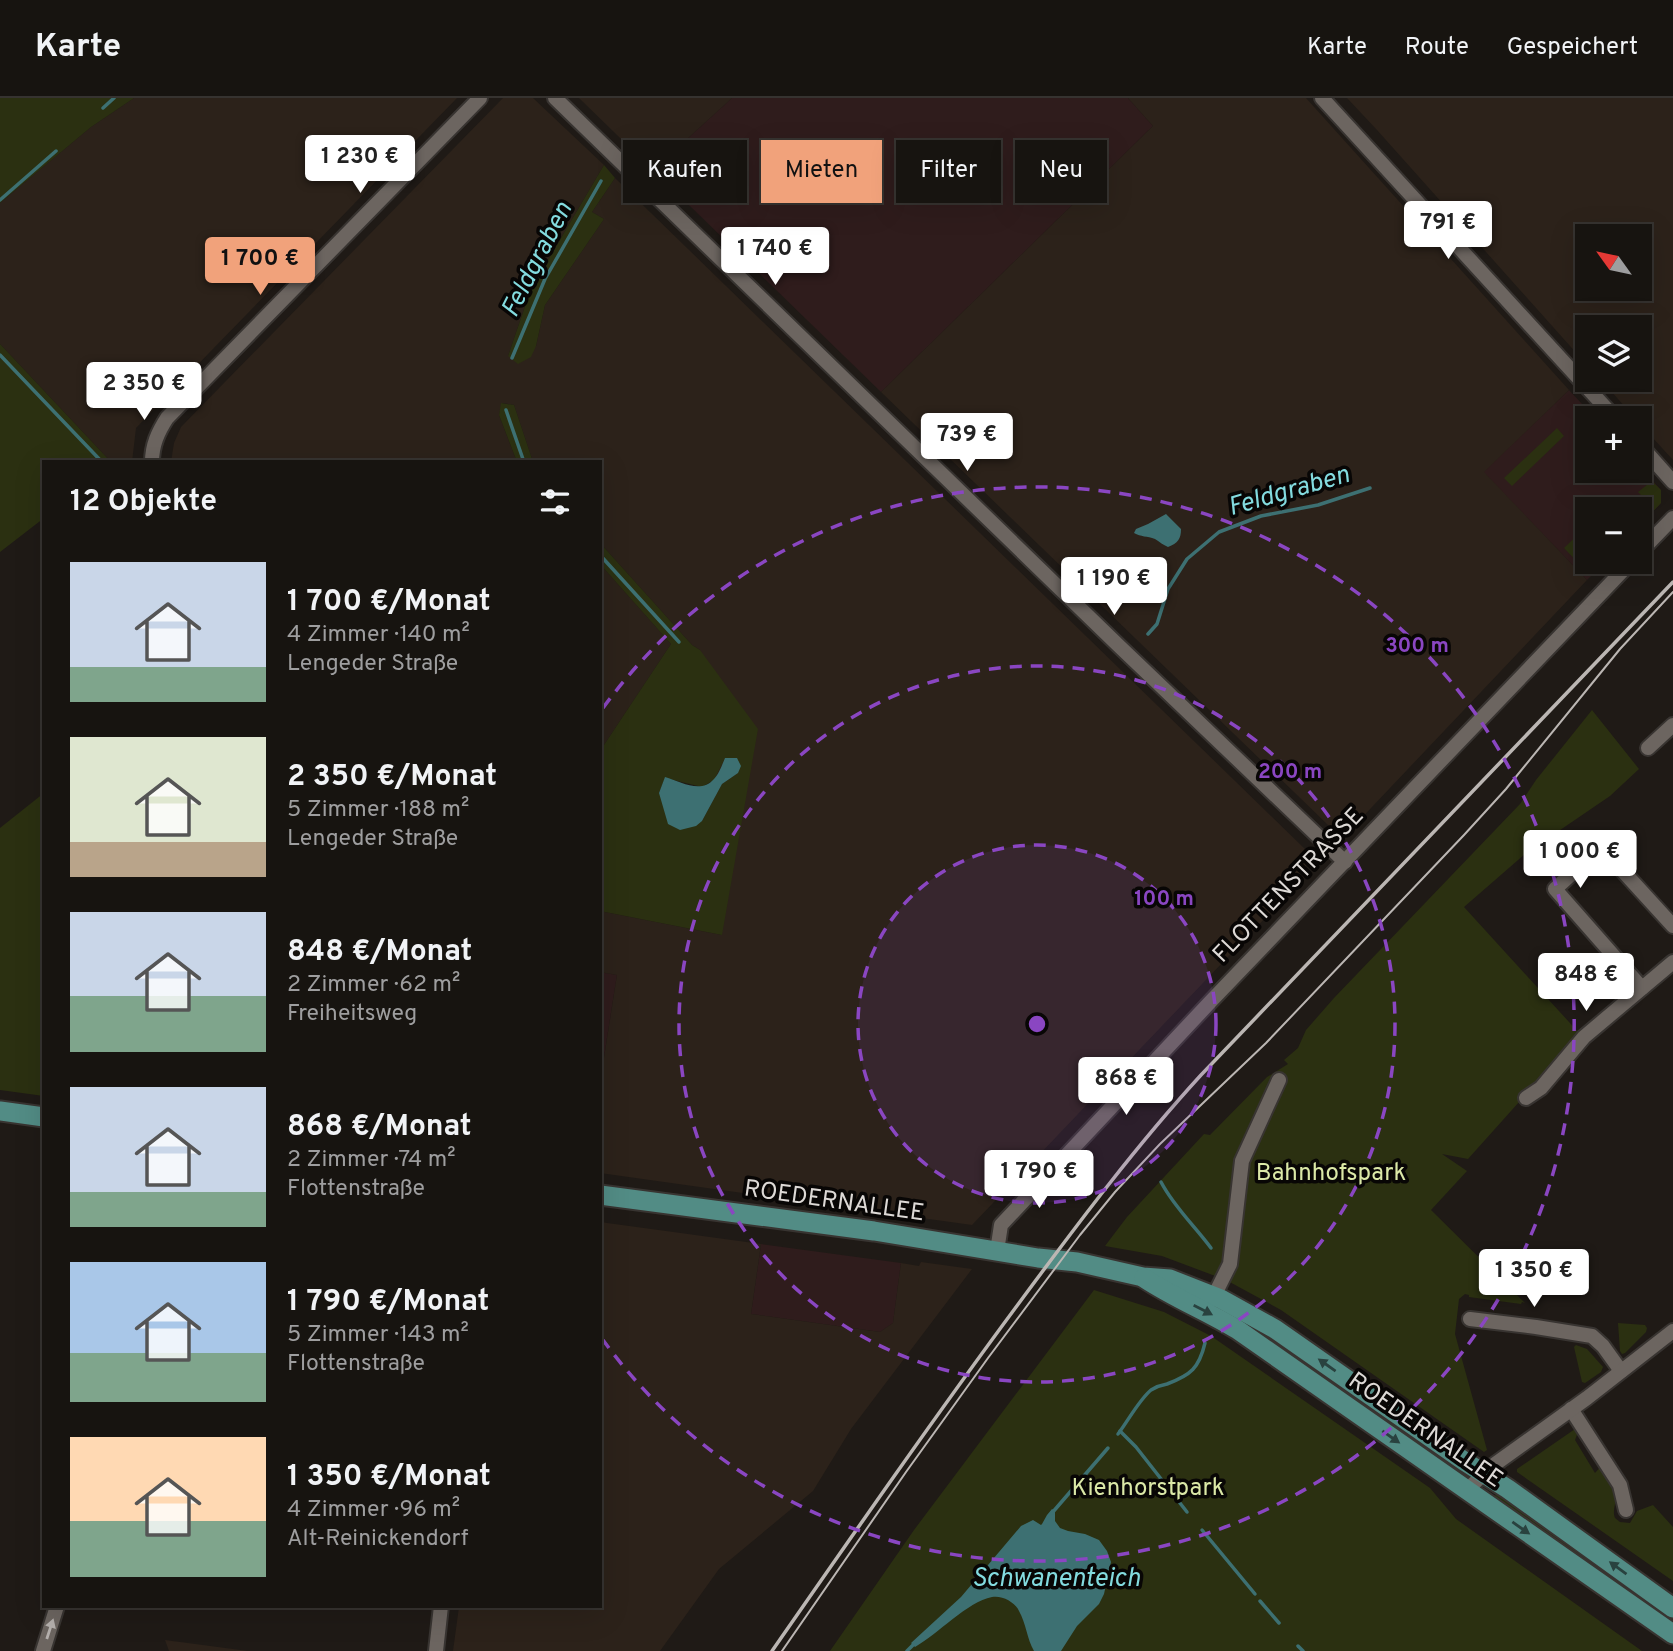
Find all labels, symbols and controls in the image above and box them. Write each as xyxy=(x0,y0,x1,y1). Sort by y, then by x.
text: Karte xyxy=(35,27,121,69)
text: Karte xyxy=(1307,33,1367,63)
text: Route xyxy=(1405,33,1469,63)
text: Gespeichert xyxy=(1507,33,1638,63)
pin: 1 230 € xyxy=(295,136,425,195)
chip: Kaufen xyxy=(623,140,747,203)
chip: Mieten xyxy=(761,140,882,203)
chip: Filter xyxy=(896,140,1001,203)
chip: Neu xyxy=(1015,140,1107,203)
text: 1 230 € xyxy=(321,143,399,172)
water label: Feldgraben xyxy=(495,197,581,323)
pin: 791 € xyxy=(1399,202,1497,261)
text: 791 € xyxy=(1420,209,1476,238)
north arrow xyxy=(1575,224,1652,301)
map controls xyxy=(1575,224,1652,574)
pin: 1 740 € xyxy=(710,228,840,287)
text: 1 740 € xyxy=(737,235,813,264)
pin: 1 700 € xyxy=(195,238,325,297)
text: 1 700 € xyxy=(221,245,299,274)
button: layers xyxy=(1575,315,1652,392)
pin: 2 350 € xyxy=(79,362,209,422)
text: 2 350 € xyxy=(102,370,186,399)
button: + xyxy=(1575,406,1652,483)
pin: 739 € xyxy=(918,414,1016,473)
text: 739 € xyxy=(937,421,997,450)
water label: Feldgraben xyxy=(1224,459,1354,525)
icon: filters xyxy=(536,483,574,521)
text: 12 Objekte xyxy=(70,484,217,521)
button: − xyxy=(1575,497,1652,574)
pin: 1 190 € xyxy=(1049,558,1179,617)
text: 1 190 € xyxy=(1077,565,1151,594)
text: 1 700 €/Monat xyxy=(287,584,491,621)
icon: home xyxy=(126,590,210,674)
text: 4 Zimmer · 140 m² xyxy=(287,621,470,650)
text: 300 m xyxy=(1385,633,1449,660)
text: Lengeder Straße xyxy=(287,650,458,679)
text: 2 350 €/Monat xyxy=(287,759,497,796)
text: 200 m xyxy=(1258,759,1322,786)
icon: home xyxy=(126,765,210,849)
text: 5 Zimmer · 188 m² xyxy=(287,796,469,825)
street label: FLOTTENSTRASSE xyxy=(1207,802,1371,970)
text: Lengeder Straße xyxy=(287,825,458,854)
pin: 1 000 € xyxy=(1515,830,1645,890)
text: 1 000 € xyxy=(1540,838,1620,867)
text: 100 m xyxy=(1134,886,1194,913)
text: 848 €/Monat xyxy=(287,934,472,971)
icon: home xyxy=(126,940,210,1024)
pin: 848 € xyxy=(1537,954,1635,1013)
text: 848 € xyxy=(1554,961,1618,990)
text: 2 Zimmer · 62 m² xyxy=(287,971,460,1000)
text: Freiheitsweg xyxy=(287,1000,417,1029)
centre of rings xyxy=(1025,1012,1049,1036)
pin: 868 € xyxy=(1077,1058,1175,1117)
text: 868 € xyxy=(1094,1065,1158,1094)
text: 868 €/Monat xyxy=(287,1109,471,1146)
icon: home xyxy=(126,1115,210,1199)
text: 2 Zimmer · 74 m² xyxy=(287,1146,456,1175)
pin: 1 790 € xyxy=(974,1150,1104,1210)
text: 1 790 € xyxy=(1000,1158,1078,1187)
park label: Bahnhofspark xyxy=(1256,1159,1406,1189)
street label: ROEDERNALLEE xyxy=(742,1174,926,1230)
text: Flottenstraße xyxy=(287,1175,425,1204)
pin: 1 350 € xyxy=(1469,1250,1599,1309)
text: 1 350 € xyxy=(1495,1257,1573,1286)
text: 1 790 €/Monat xyxy=(287,1284,489,1321)
icon: home xyxy=(126,1290,210,1374)
one-way arrow xyxy=(1193,1305,1213,1316)
text: 5 Zimmer · 143 m² xyxy=(287,1321,469,1350)
text: Flottenstraße xyxy=(287,1350,425,1379)
one-way arrow xyxy=(1318,1358,1336,1372)
street label: ROEDERNALLEE xyxy=(1342,1367,1508,1495)
one-way arrow xyxy=(1382,1430,1400,1444)
text: 1 350 €/Monat xyxy=(287,1459,491,1496)
icon: home xyxy=(126,1465,210,1549)
park label: Kienhorstpark xyxy=(1072,1474,1224,1504)
text: 4 Zimmer · 96 m² xyxy=(287,1496,460,1525)
one-way arrow xyxy=(1512,1521,1530,1535)
text: Alt-Reinickendorf xyxy=(287,1525,468,1554)
one-way arrow xyxy=(1609,1562,1627,1576)
water label: Schwanenteich xyxy=(972,1563,1140,1596)
one-way arrow xyxy=(45,1618,56,1639)

